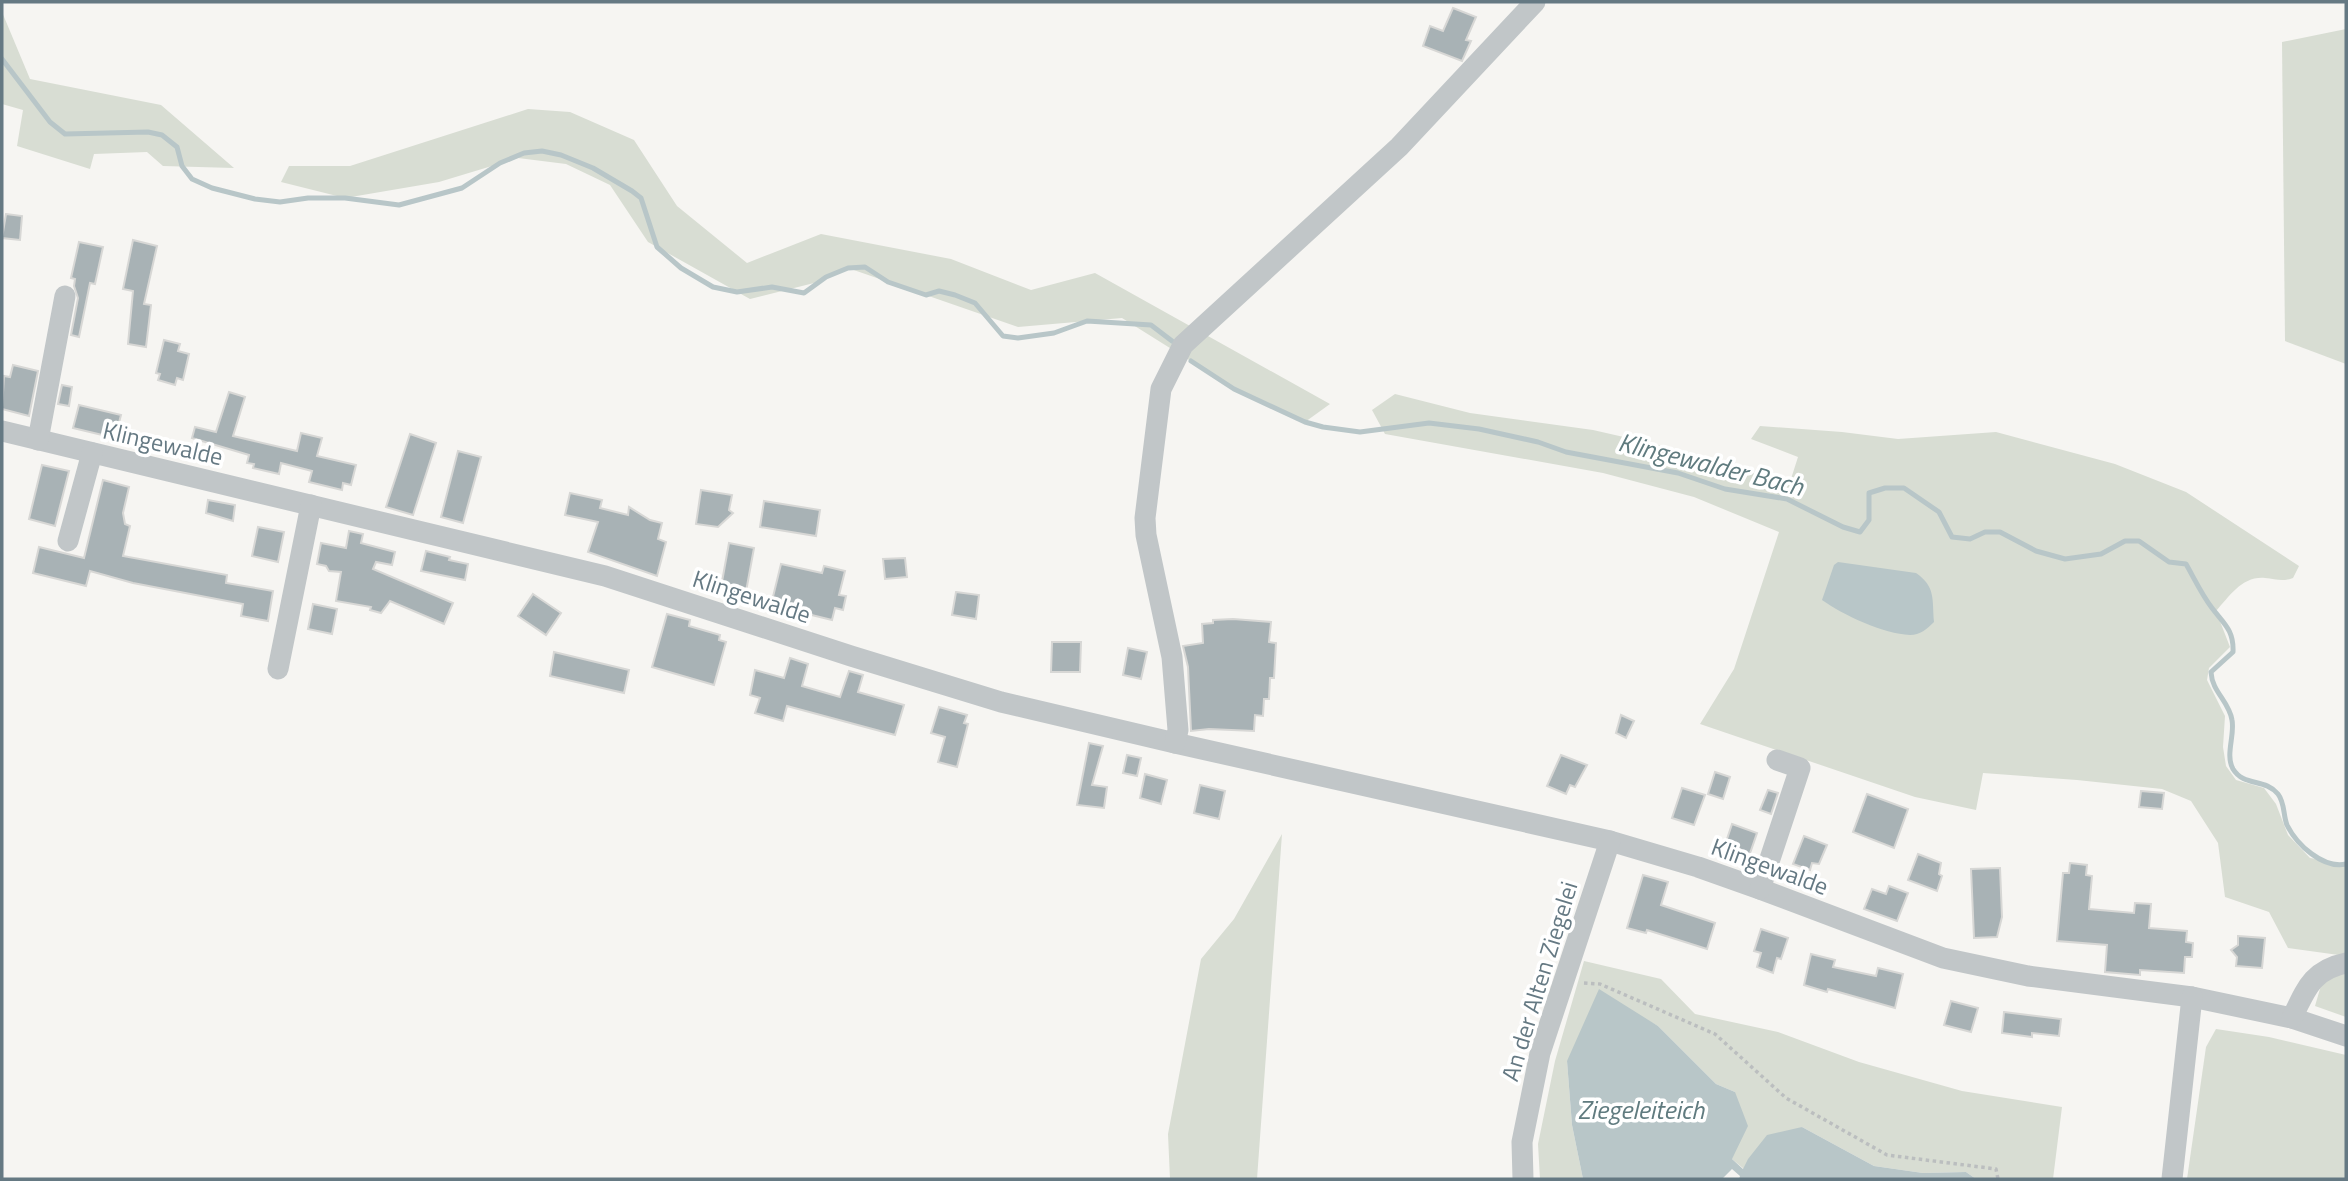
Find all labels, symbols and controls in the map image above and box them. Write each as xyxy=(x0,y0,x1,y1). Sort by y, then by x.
street label: Klingewalde xyxy=(99,412,227,474)
water label: Klingewalder Bach xyxy=(1614,422,1809,506)
street label: Klingewalde xyxy=(688,560,816,632)
street label: Klingewalde xyxy=(1706,828,1834,904)
street label: An der Alten Ziegelei xyxy=(1492,877,1586,1085)
water label: Ziegeleiteich xyxy=(1578,1090,1705,1129)

